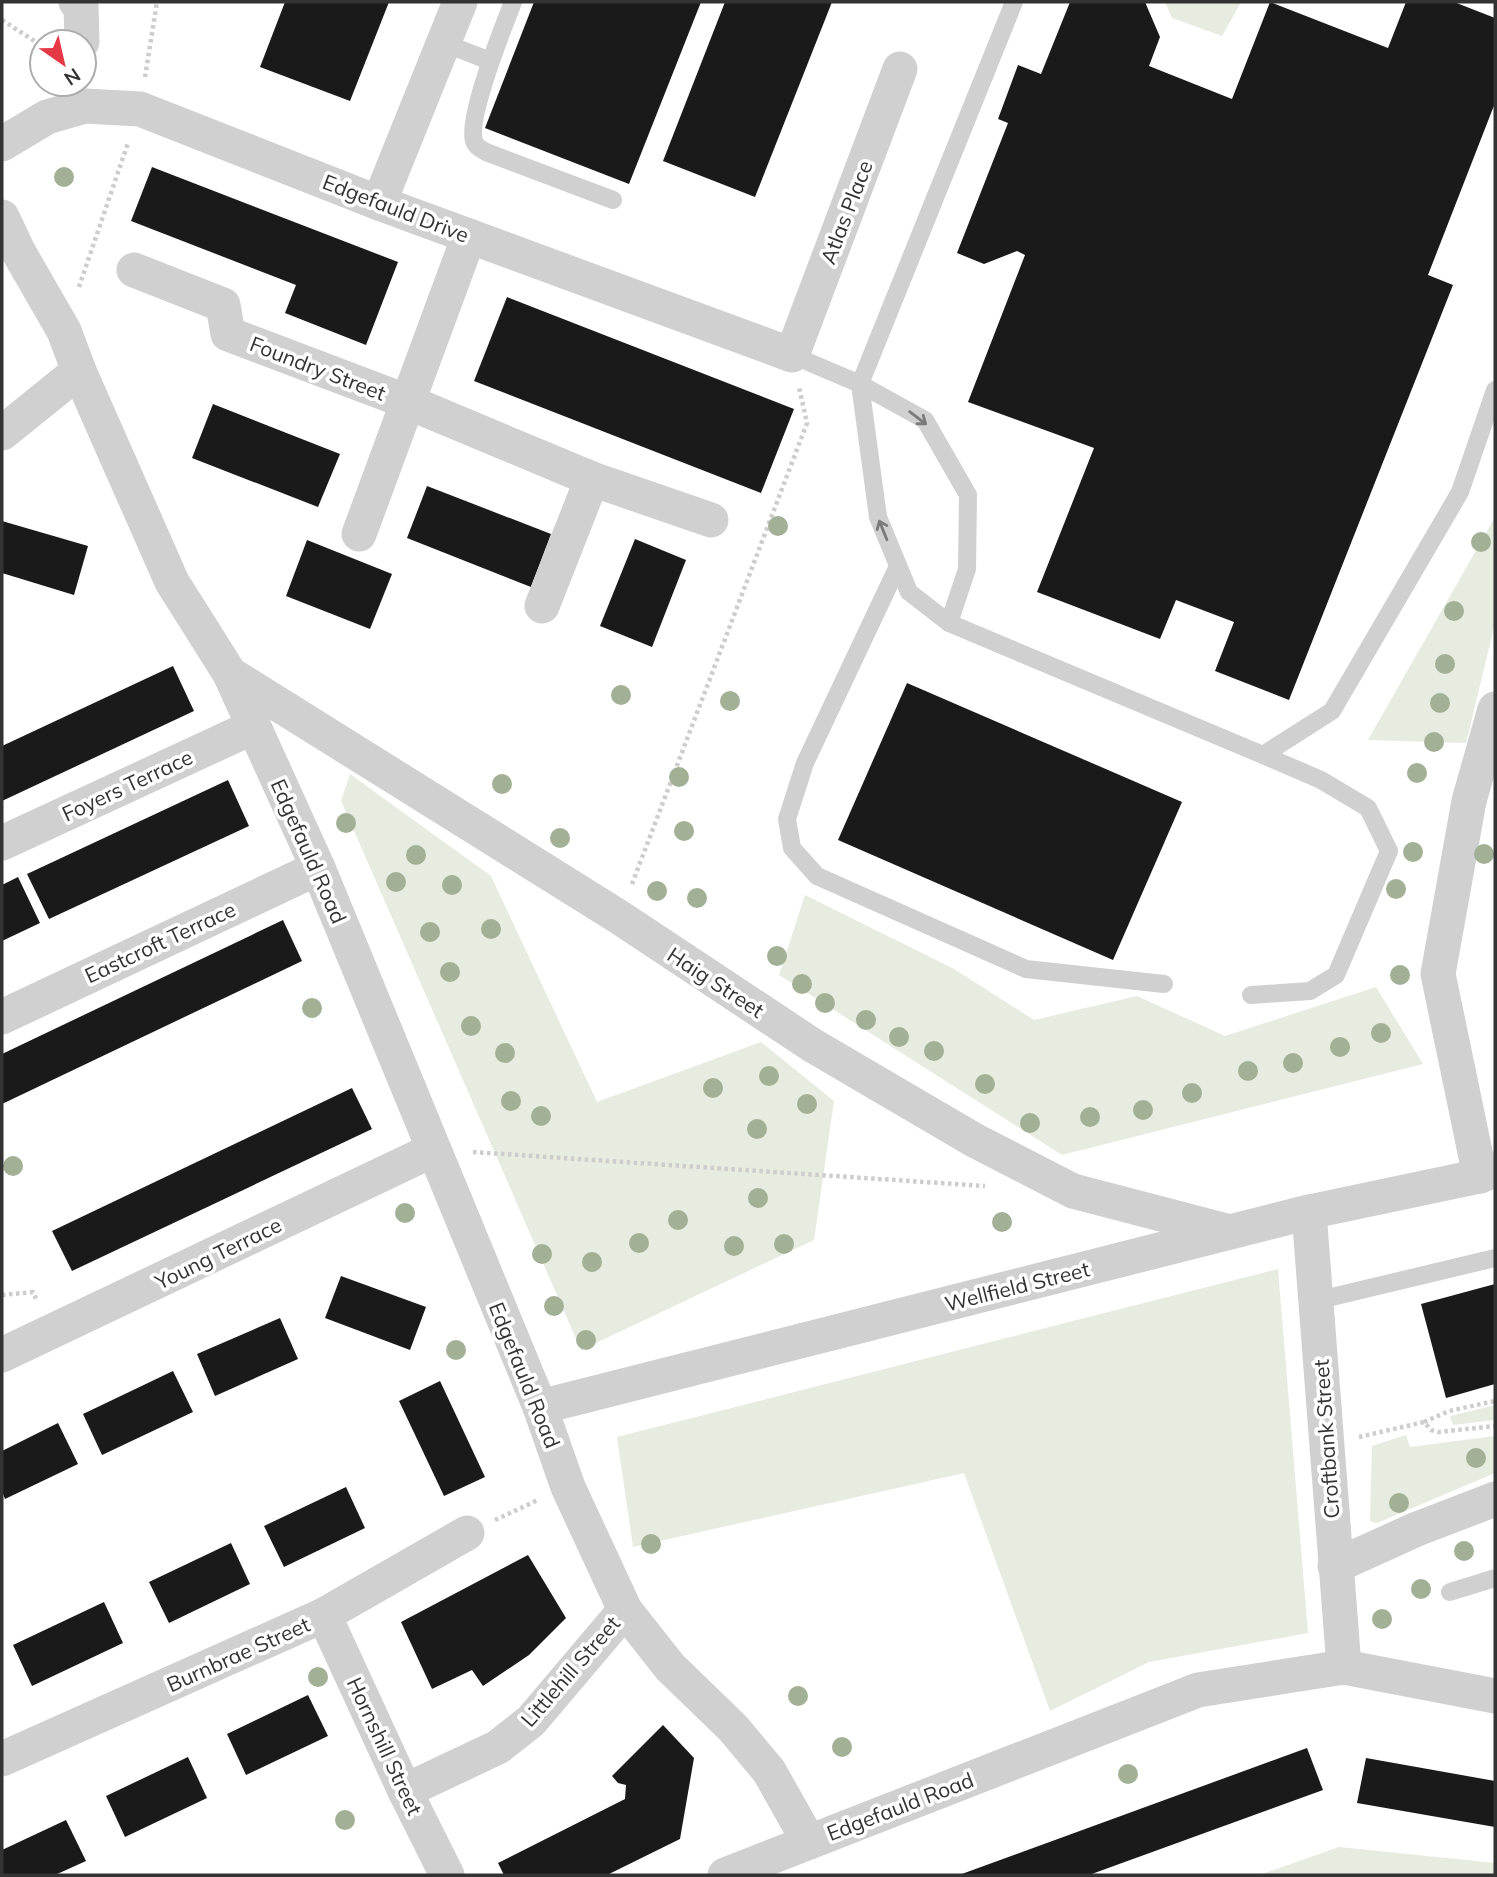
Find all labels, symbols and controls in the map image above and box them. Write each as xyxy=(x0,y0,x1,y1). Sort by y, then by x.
north arrow xyxy=(28,28,98,98)
text: N xyxy=(60,63,85,91)
street label: Atlas Place xyxy=(814,157,878,267)
street label: Edgefauld Drive xyxy=(319,168,473,248)
street label: Foundry Street xyxy=(246,330,390,406)
one-way arrow xyxy=(909,410,928,425)
one-way arrow xyxy=(876,520,889,541)
street label: Foyers Terrace xyxy=(58,743,196,827)
street label: Edgefauld Road xyxy=(266,775,352,927)
street label: Eastcroft Terrace xyxy=(80,896,240,988)
street label: Haig Street xyxy=(663,941,769,1023)
street label: Young Terrace xyxy=(150,1211,285,1295)
street label: Wellfield Street xyxy=(942,1255,1092,1317)
street label: Edgefauld Road xyxy=(484,1298,566,1452)
street label: Croftbank Street xyxy=(1307,1359,1345,1519)
street label: Littlehill Street xyxy=(515,1610,625,1732)
street label: Burnbrae Street xyxy=(162,1611,314,1697)
street label: Hornshill Street xyxy=(342,1673,428,1819)
street label: Edgefauld Road xyxy=(823,1766,977,1846)

